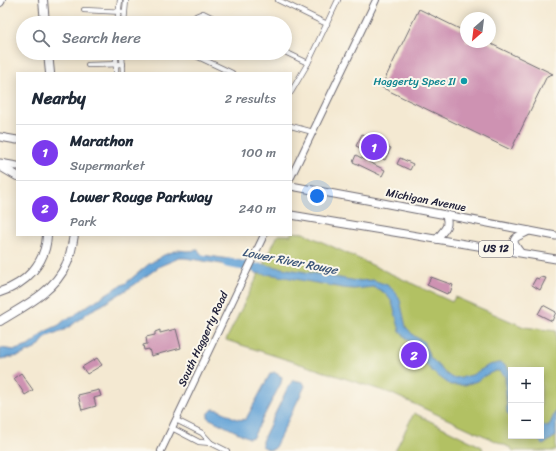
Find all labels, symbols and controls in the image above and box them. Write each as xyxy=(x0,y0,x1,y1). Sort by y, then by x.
north arrow xyxy=(460,12,496,48)
search box xyxy=(16,16,292,60)
text: Search here xyxy=(62,25,141,51)
icon: search xyxy=(30,27,52,49)
place label: Haggerty Spec II xyxy=(374,72,457,91)
marker: Haggerty Spec II xyxy=(459,76,469,86)
text: Nearby xyxy=(32,83,86,113)
text: 2 results xyxy=(225,87,276,110)
text: Marathon xyxy=(70,128,133,154)
pin: 1 xyxy=(361,132,387,162)
text: 1 xyxy=(42,141,48,164)
text: 100 m xyxy=(241,141,276,164)
text: Supermarket xyxy=(70,154,145,177)
street label: Michigan Avenue xyxy=(384,183,468,217)
text: Lower Rouge Parkway xyxy=(70,184,212,210)
your location xyxy=(307,186,327,206)
text: 2 xyxy=(41,197,49,220)
text: 240 m xyxy=(239,197,276,220)
text: Park xyxy=(70,210,97,233)
water label: Lower River Rouge xyxy=(241,241,341,281)
road number: US 12 xyxy=(479,241,513,257)
street label: South Haggerty Road xyxy=(173,287,234,390)
pin: 2 xyxy=(401,340,427,370)
map controls xyxy=(508,367,544,439)
button: + xyxy=(508,367,544,403)
button: − xyxy=(508,403,544,439)

